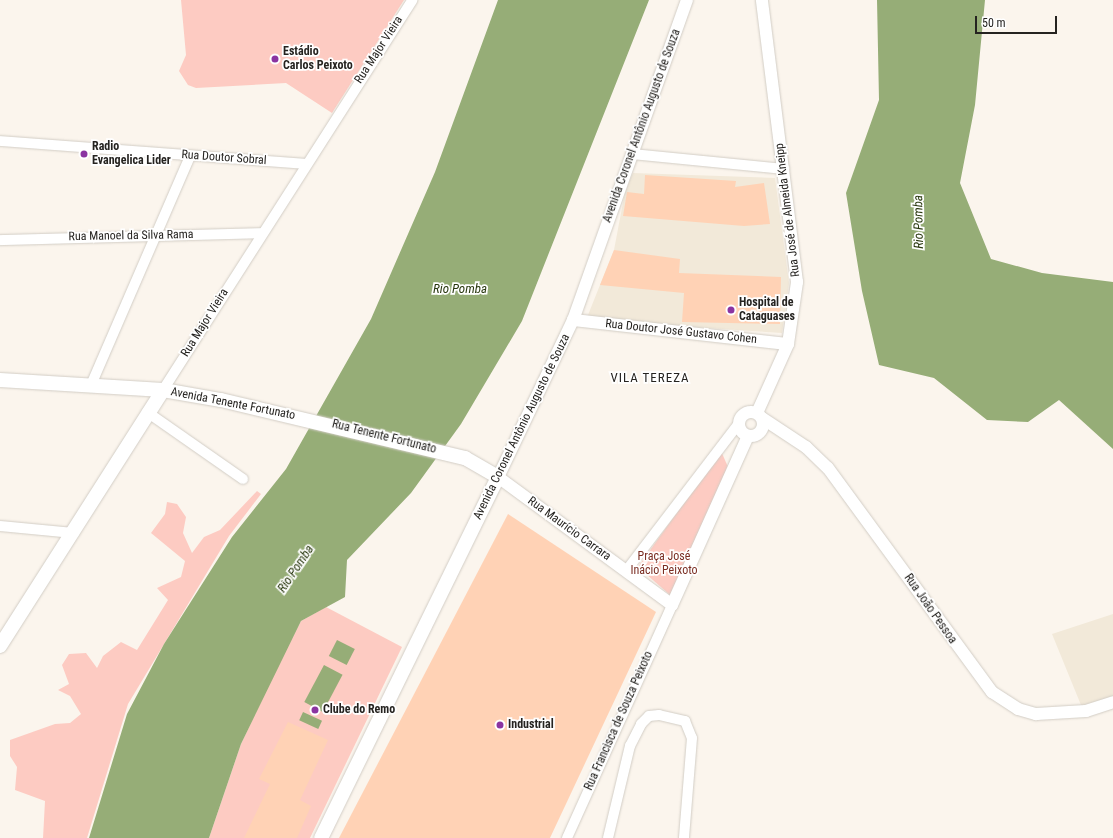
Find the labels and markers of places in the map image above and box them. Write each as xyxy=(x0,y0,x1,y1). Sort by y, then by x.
place label: Estádio Carlos Peixoto xyxy=(283,45,353,73)
marker: Estádio Carlos Peixoto xyxy=(270,54,280,64)
place label: Radio Evangelica Lider xyxy=(92,140,171,168)
marker: Radio Evangelica Lider xyxy=(79,149,89,159)
place label: Hospital de Cataguases xyxy=(739,296,795,324)
marker: Hospital de Cataguases xyxy=(726,305,736,315)
place label: Clube do Remo xyxy=(323,703,395,717)
marker: Clube do Remo xyxy=(310,705,320,715)
place label: Industrial xyxy=(508,718,554,732)
marker: Industrial xyxy=(495,720,505,730)

